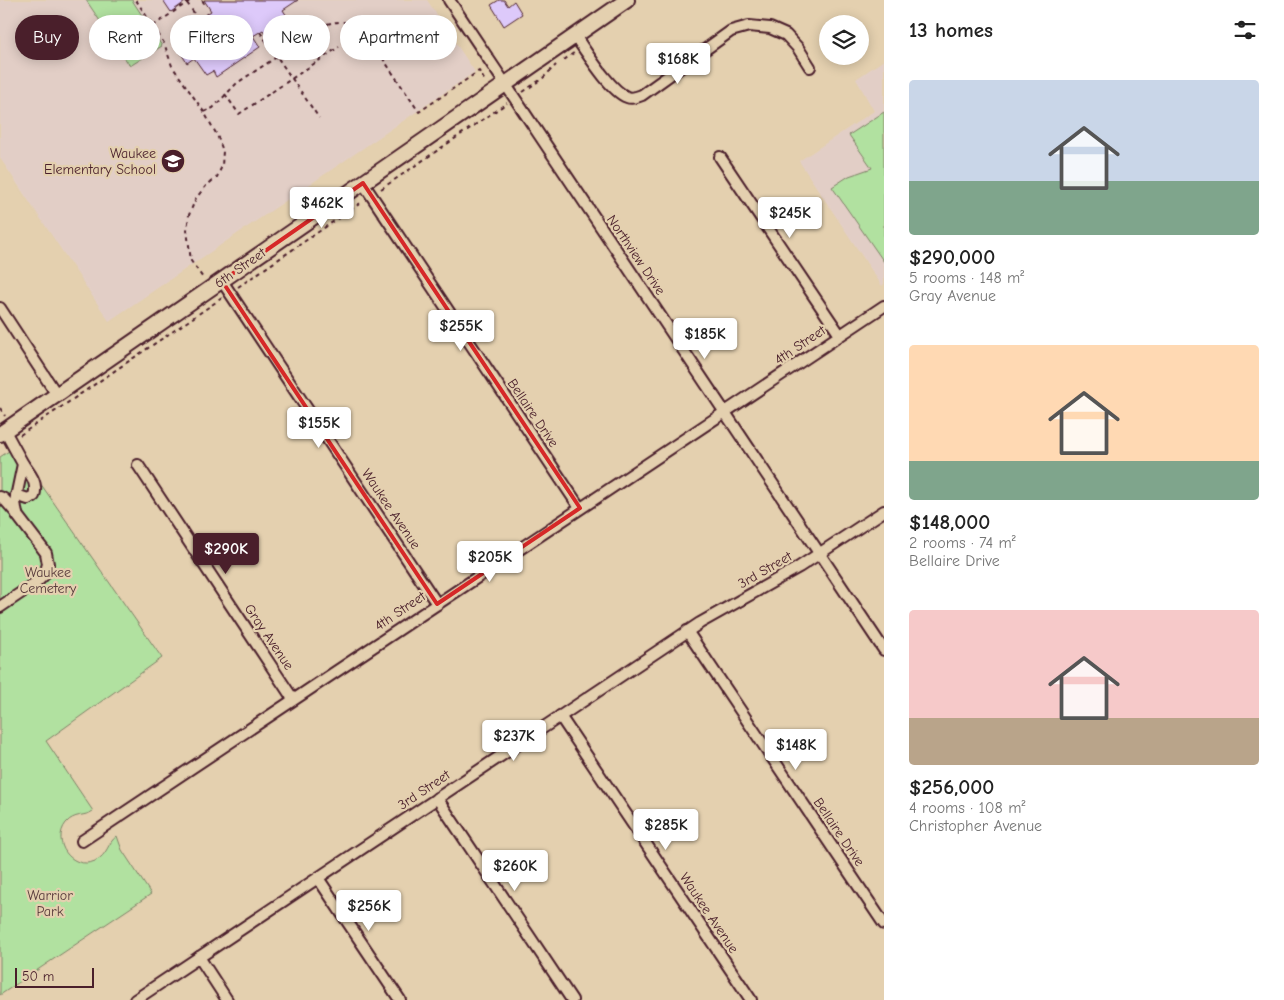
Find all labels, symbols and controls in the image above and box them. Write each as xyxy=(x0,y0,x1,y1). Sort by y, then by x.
chip: Buy xyxy=(15,15,79,60)
chip: Rent xyxy=(89,15,160,60)
chip: Filters xyxy=(170,15,253,60)
chip: New xyxy=(263,15,330,60)
chip: Apartment xyxy=(340,15,457,60)
map controls xyxy=(819,15,869,65)
button: layers xyxy=(819,15,869,65)
icon: filters xyxy=(1231,16,1259,44)
text: 13 homes xyxy=(909,18,993,42)
pin: $168K xyxy=(643,42,713,85)
text: $168K xyxy=(657,50,699,68)
icon: home xyxy=(1039,113,1129,203)
place label: Waukee Elementary School xyxy=(44,145,156,178)
school or university icon: Waukee Elementary School xyxy=(160,148,186,174)
pin: $462K xyxy=(287,186,357,229)
text: $462K xyxy=(301,194,343,212)
pin: $245K xyxy=(755,196,825,239)
text: $245K xyxy=(769,204,811,222)
street label: Northview Drive xyxy=(603,212,669,298)
street label: 6th Street xyxy=(211,244,270,292)
text: $290,000 xyxy=(909,245,995,269)
text: 5 rooms · 148 m² xyxy=(909,269,1024,287)
text: Gray Avenue xyxy=(909,287,996,305)
pin: $255K xyxy=(426,310,496,352)
text: $255K xyxy=(439,317,483,335)
pin: $185K xyxy=(670,318,740,360)
street label: 4th Street xyxy=(771,321,830,368)
text: $185K xyxy=(684,325,726,343)
street label: Bellaire Drive xyxy=(504,375,562,451)
icon: home xyxy=(1039,378,1129,468)
pin: $155K xyxy=(284,406,354,449)
text: $155K xyxy=(298,414,340,432)
street label: Waukee Avenue xyxy=(358,466,424,552)
text: $148,000 xyxy=(909,510,990,534)
pin: $290K xyxy=(191,532,261,575)
text: 2 rooms · 74 m² xyxy=(909,534,1016,552)
text: $290K xyxy=(204,540,248,558)
pin: $205K xyxy=(455,540,525,583)
street label: 3rd Street xyxy=(735,547,796,592)
text: $205K xyxy=(468,548,512,566)
text: Bellaire Drive xyxy=(909,552,1000,570)
park label: Waukee Cemetery xyxy=(20,564,77,597)
street label: 4th Street xyxy=(371,587,430,634)
street label: Gray Avenue xyxy=(241,601,297,673)
icon: home xyxy=(1039,643,1129,733)
pin: $237K xyxy=(479,720,549,762)
text: $237K xyxy=(493,727,535,745)
pin: $148K xyxy=(761,728,831,771)
text: $148K xyxy=(776,736,816,754)
street label: 3rd Street xyxy=(395,766,454,814)
text: $256,000 xyxy=(909,775,994,799)
street label: Bellaire Drive xyxy=(810,794,868,870)
text: 4 rooms · 108 m² xyxy=(909,799,1025,817)
pin: $285K xyxy=(631,808,701,851)
text: $285K xyxy=(644,816,688,834)
text: Christopher Avenue xyxy=(909,817,1042,835)
pin: $260K xyxy=(480,850,550,892)
text: $260K xyxy=(493,857,537,875)
street label: Waukee Avenue xyxy=(676,870,742,956)
park label: Warrior Park xyxy=(27,887,73,920)
pin: $256K xyxy=(334,890,404,932)
text: $256K xyxy=(347,897,391,915)
scale bar xyxy=(15,965,94,988)
text: 50 m xyxy=(22,968,54,985)

